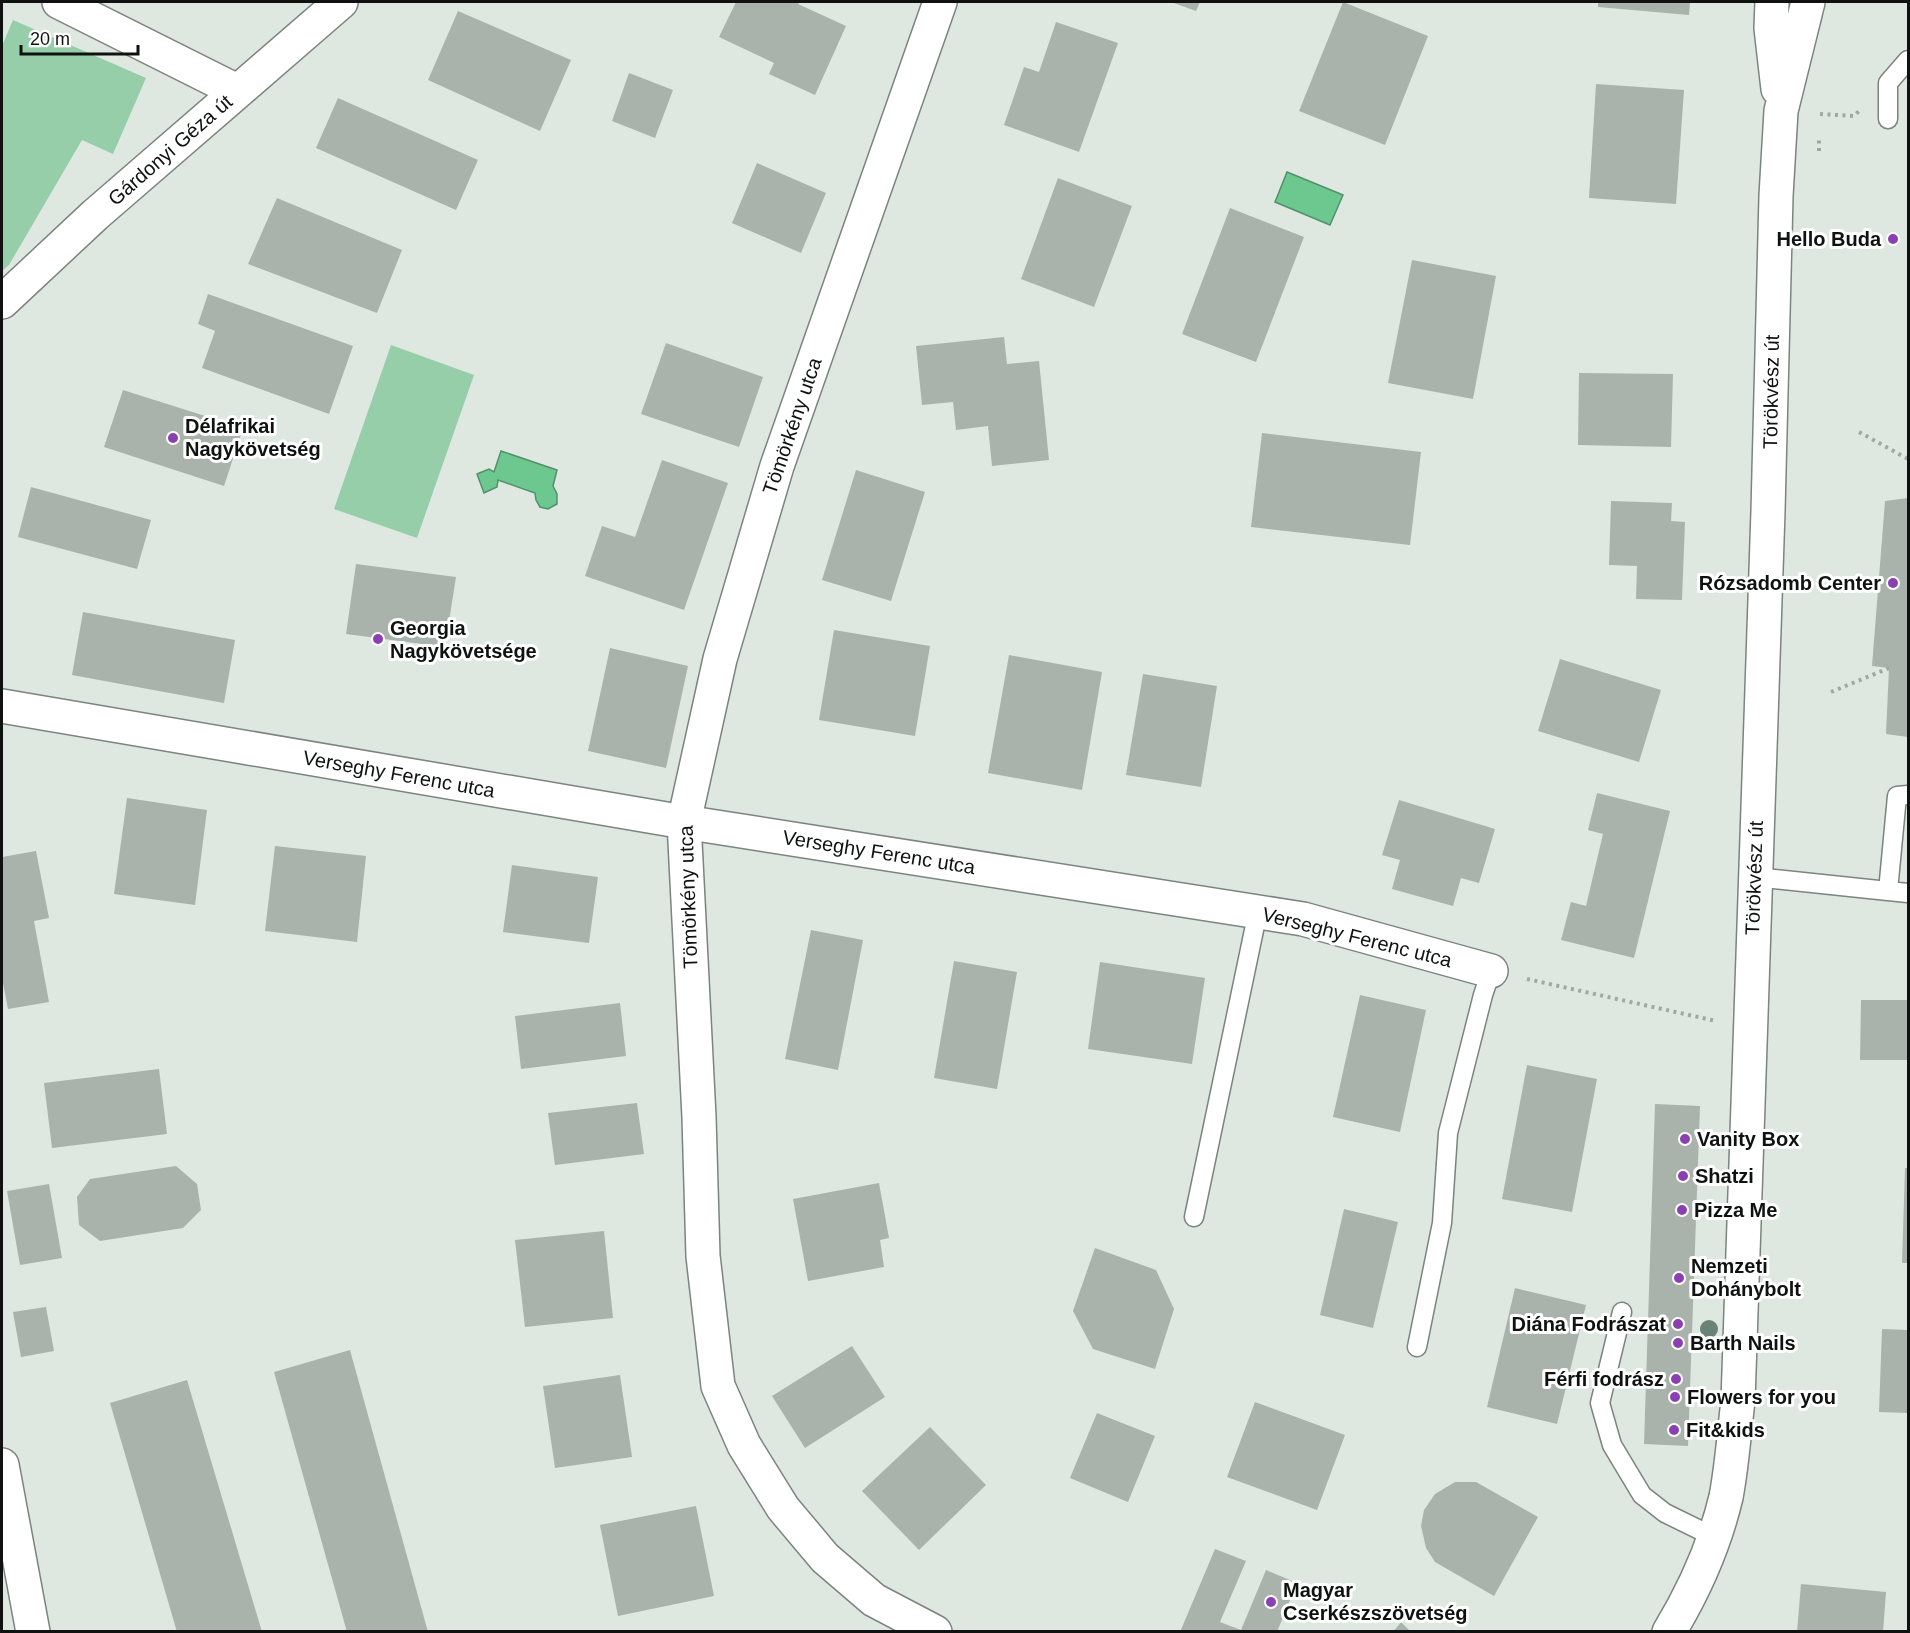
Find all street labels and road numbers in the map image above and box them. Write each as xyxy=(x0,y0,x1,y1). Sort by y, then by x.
street label: Gárdonyi Géza út xyxy=(104,90,237,210)
street label: Törökvész út xyxy=(1759,334,1783,449)
street label: Tömörkény utca xyxy=(758,354,826,497)
street label: Verseghy Ferenc utca xyxy=(301,746,498,802)
street label: Törökvész út xyxy=(1741,820,1767,936)
street label: Tömörkény utca xyxy=(674,824,701,969)
street label: Verseghy Ferenc utca xyxy=(781,826,978,878)
street label: Verseghy Ferenc utca xyxy=(1260,903,1455,971)

